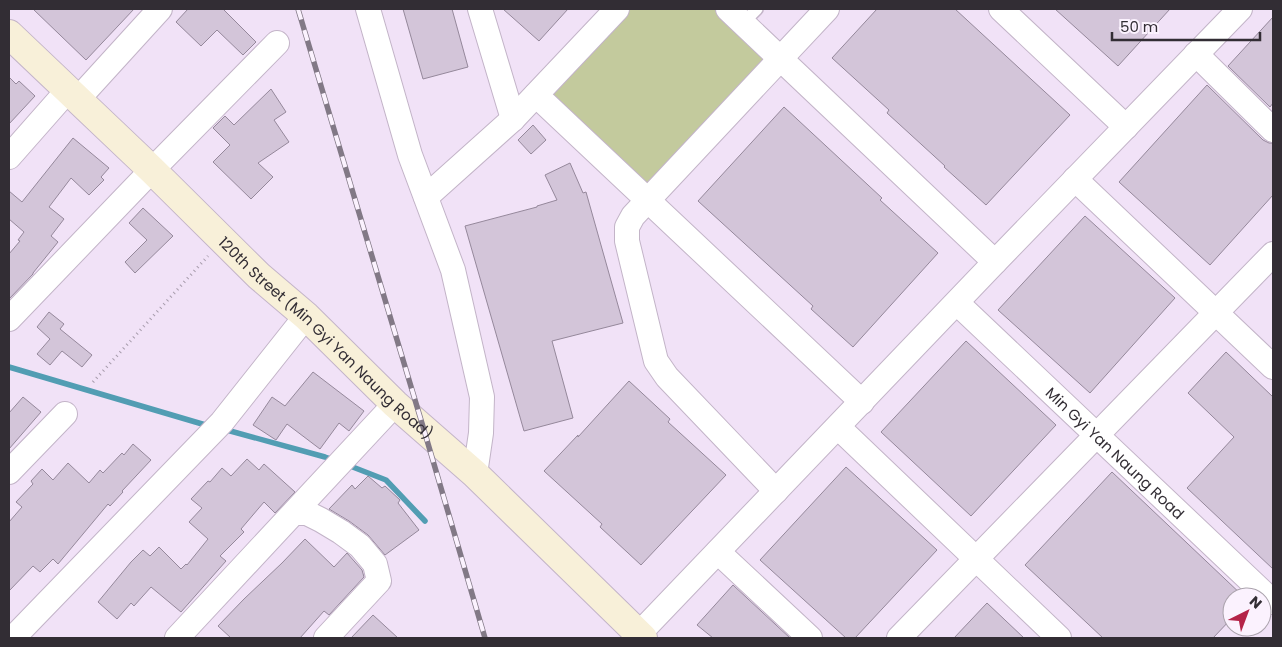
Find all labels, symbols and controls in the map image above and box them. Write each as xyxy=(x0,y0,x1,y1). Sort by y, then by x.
scale bar xyxy=(1112,10,1260,42)
text: 50 m xyxy=(1120,16,1158,37)
street label: 120th Street (Min Gyi Yan Naung Road) xyxy=(214,232,438,443)
street label: Min Gyi Yan Naung Road xyxy=(1041,382,1189,524)
north arrow xyxy=(1222,587,1272,637)
text: N xyxy=(1245,591,1266,613)

